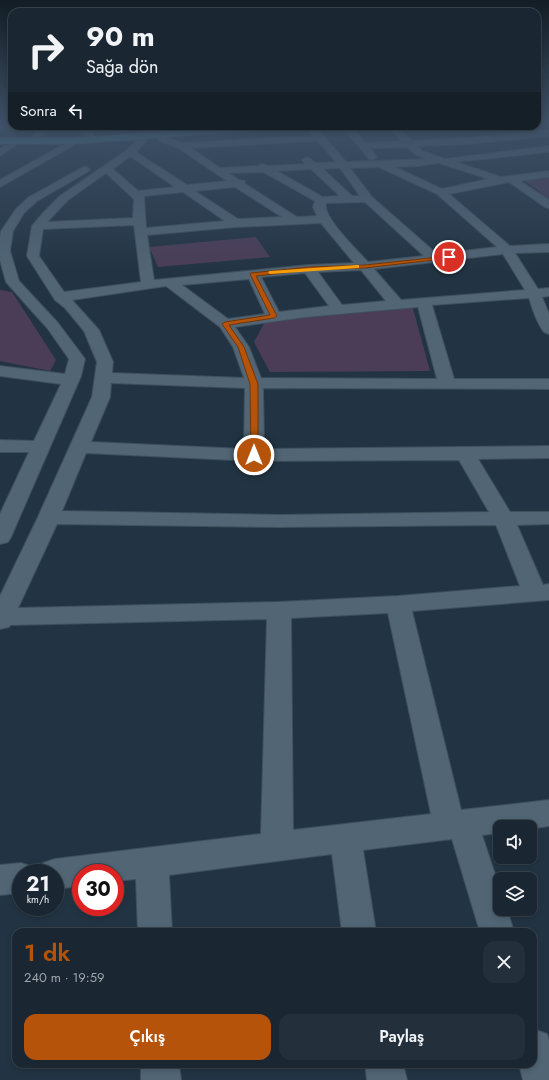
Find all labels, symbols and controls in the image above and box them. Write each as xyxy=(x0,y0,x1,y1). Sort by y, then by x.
text: 90 m xyxy=(86,16,155,57)
icon: right xyxy=(20,24,72,76)
text: Sağa dön xyxy=(86,54,158,80)
text: Sonra xyxy=(20,100,57,122)
icon: left xyxy=(65,100,87,122)
pin xyxy=(432,240,466,274)
icon: arrive xyxy=(438,246,460,268)
position arrow xyxy=(233,434,275,476)
map controls xyxy=(493,820,537,916)
button: sound xyxy=(493,820,537,864)
speed limit sign: 30 xyxy=(72,864,124,916)
text: 21 xyxy=(26,870,50,899)
button: layers xyxy=(493,872,537,916)
text: km/h xyxy=(27,892,49,907)
text: 1 dk xyxy=(24,935,70,970)
button: close xyxy=(483,941,525,983)
text: 240 m · 19:59 xyxy=(24,968,105,987)
button: Çıkış xyxy=(24,1014,271,1060)
button: Paylaş xyxy=(279,1014,525,1060)

